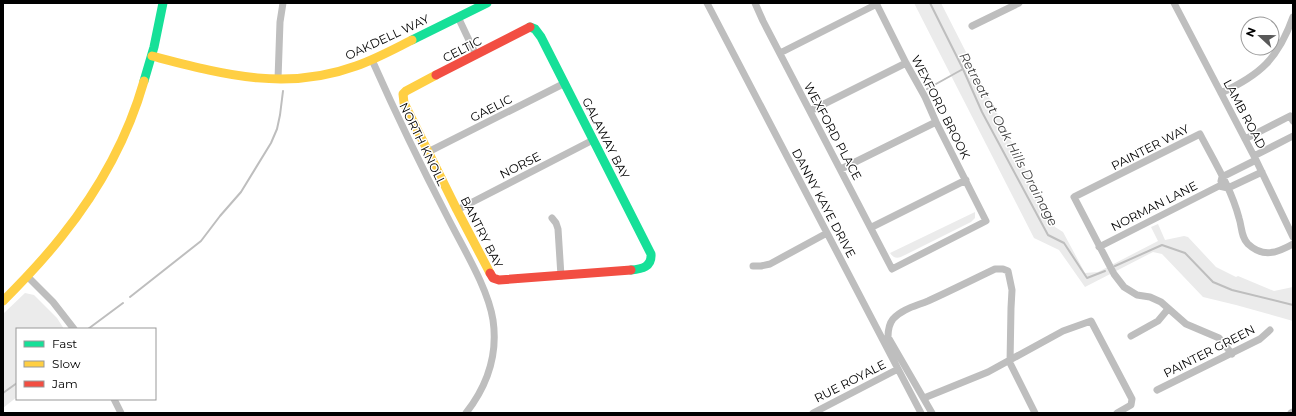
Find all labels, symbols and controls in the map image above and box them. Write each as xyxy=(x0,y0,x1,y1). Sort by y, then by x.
street label: OAKDELL WAY xyxy=(343,11,432,63)
north arrow xyxy=(1240,16,1280,56)
text: N xyxy=(1243,26,1259,39)
street label: CELTIC xyxy=(440,33,484,65)
water label: Retreat at Oak Hills Drainage xyxy=(956,49,1062,229)
street label: WEXFORD BROOK xyxy=(908,53,974,162)
street label: LAMB ROAD xyxy=(1220,77,1270,151)
street label: WEXFORD PLACE xyxy=(801,80,865,182)
street label: GAELIC xyxy=(467,91,515,125)
street label: GALAWAY BAY xyxy=(579,95,633,182)
street label: NORTH KNOLL xyxy=(396,100,450,188)
street label: PAINTER WAY xyxy=(1109,121,1192,173)
street label: DANNY KAYE DRIVE xyxy=(789,146,859,260)
street label: NORSE xyxy=(497,148,543,182)
street label: NORMAN LANE xyxy=(1108,178,1200,234)
street label: BANTRY BAY xyxy=(458,194,507,271)
street label: PAINTER GREEN xyxy=(1161,321,1257,381)
legend xyxy=(16,328,156,400)
text: Fast xyxy=(52,336,77,351)
text: Slow xyxy=(52,356,81,371)
street label: RUE ROYALE xyxy=(812,356,888,406)
text: Jam xyxy=(51,376,78,391)

